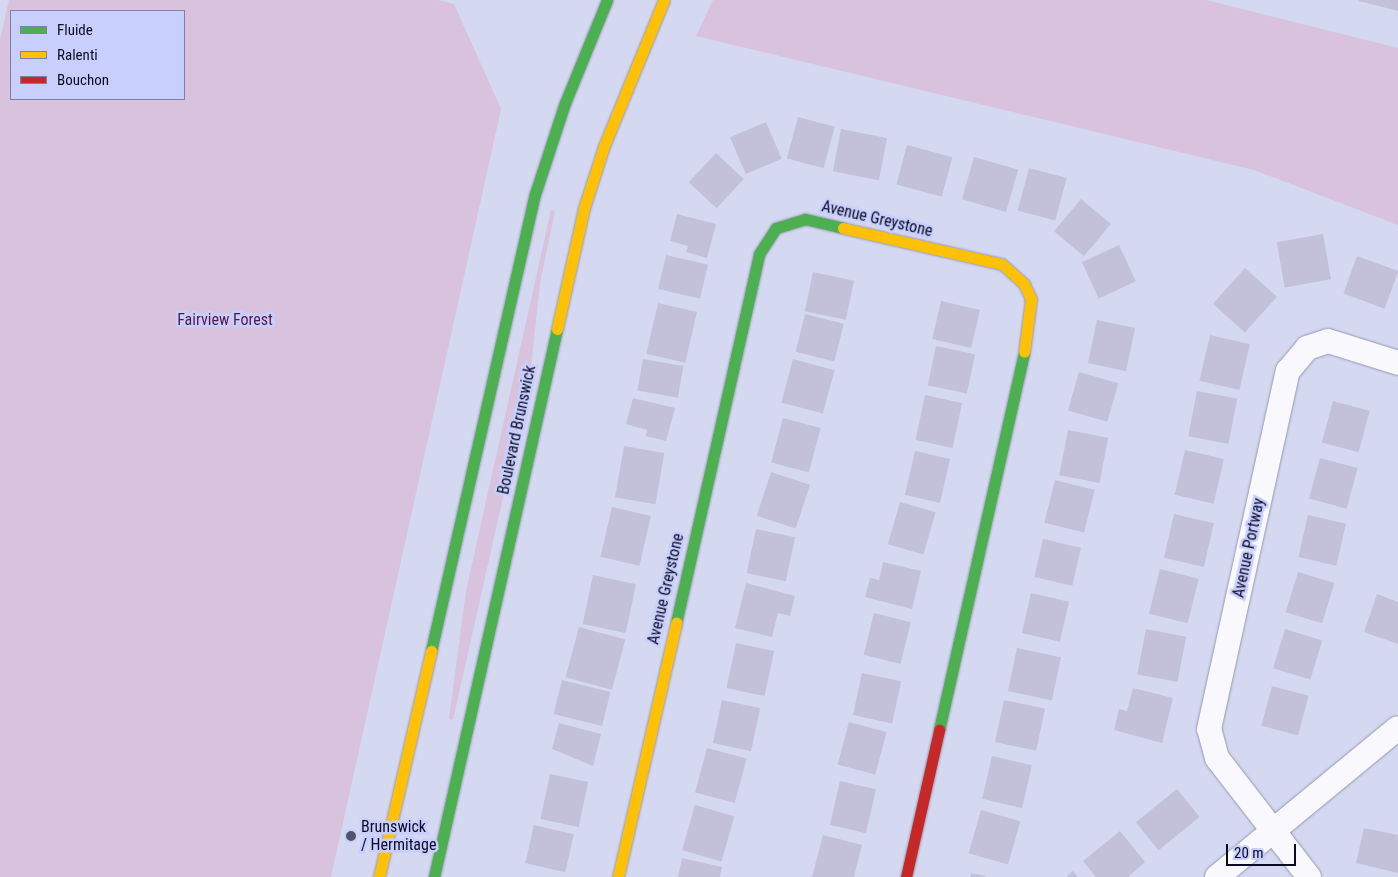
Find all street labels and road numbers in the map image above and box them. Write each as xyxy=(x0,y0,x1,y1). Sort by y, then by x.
street label: Avenue Greystone xyxy=(820,197,934,241)
street label: Boulevard Brunswick xyxy=(494,364,540,496)
street label: Avenue Portway xyxy=(1229,497,1269,599)
street label: Avenue Greystone xyxy=(644,532,688,646)

